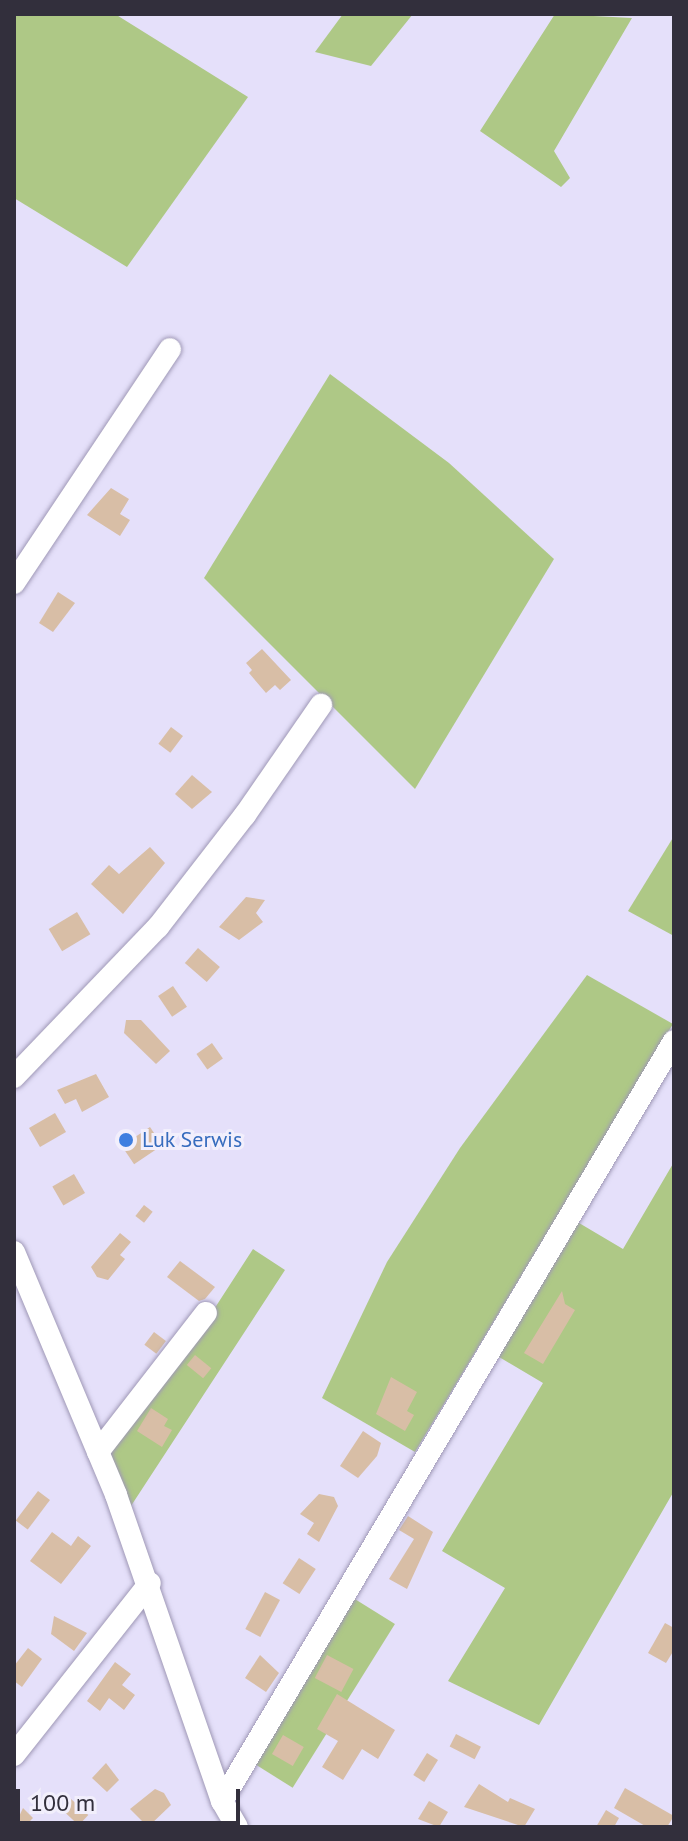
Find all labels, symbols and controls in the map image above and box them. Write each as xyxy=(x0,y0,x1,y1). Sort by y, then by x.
place label: Luk Serwis xyxy=(142,1127,243,1153)
marker: Luk Serwis xyxy=(117,1131,135,1149)
scale bar xyxy=(20,1773,244,1823)
text: 100 m xyxy=(30,1787,95,1818)

